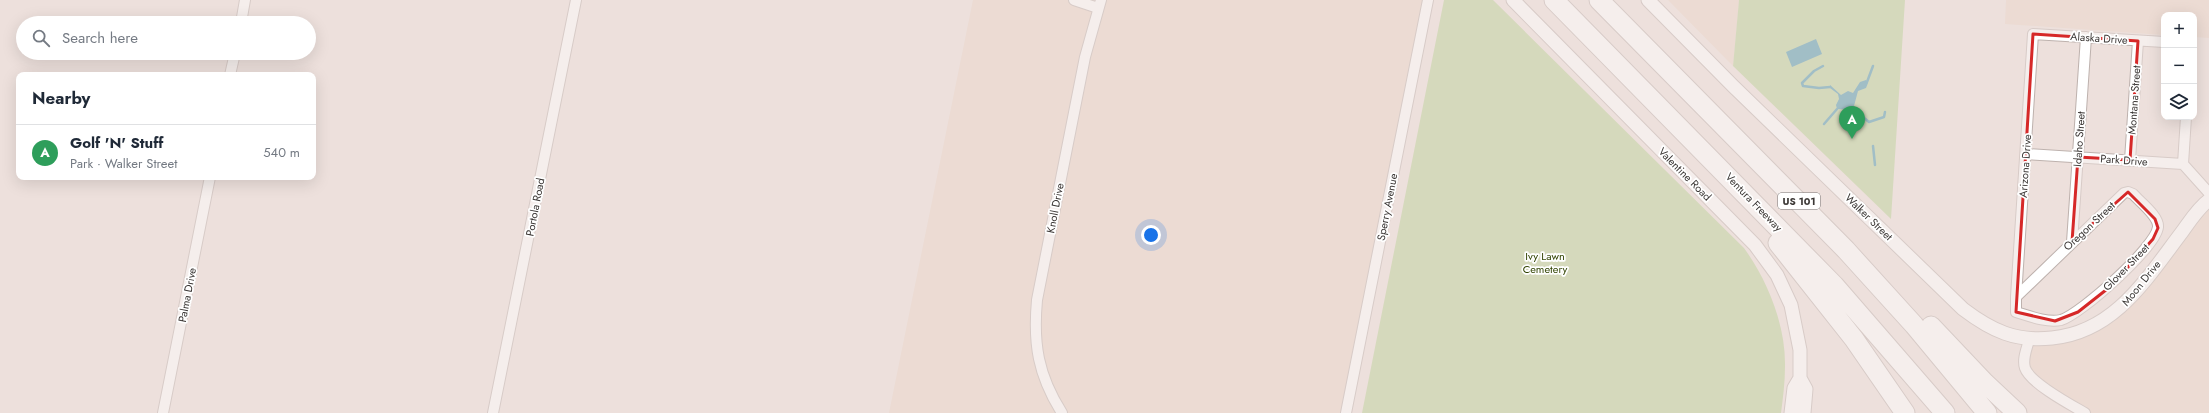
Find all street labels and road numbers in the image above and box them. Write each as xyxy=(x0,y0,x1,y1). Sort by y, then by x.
street label: Alaska Drive xyxy=(2070,28,2129,48)
street label: Montana Street xyxy=(2124,65,2144,135)
street label: Idaho Street xyxy=(2069,110,2089,167)
street label: Arizona Drive xyxy=(2015,133,2035,198)
street label: Valentine Road xyxy=(1655,144,1715,204)
street label: Park Drive xyxy=(2100,150,2149,170)
street label: Ventura Freeway xyxy=(1722,169,1786,235)
street label: Sperry Avenue xyxy=(1373,172,1401,242)
street label: Portola Road xyxy=(522,177,548,237)
street label: Knoll Drive xyxy=(1042,181,1068,234)
street label: Walker Street xyxy=(1841,190,1897,244)
road number: US 101 xyxy=(1778,193,1820,209)
street label: Oregon Street xyxy=(2060,198,2119,254)
street label: Glover Street xyxy=(2099,239,2153,294)
street label: Moon Drive xyxy=(2118,257,2165,309)
street label: Palma Drive xyxy=(174,266,200,324)

